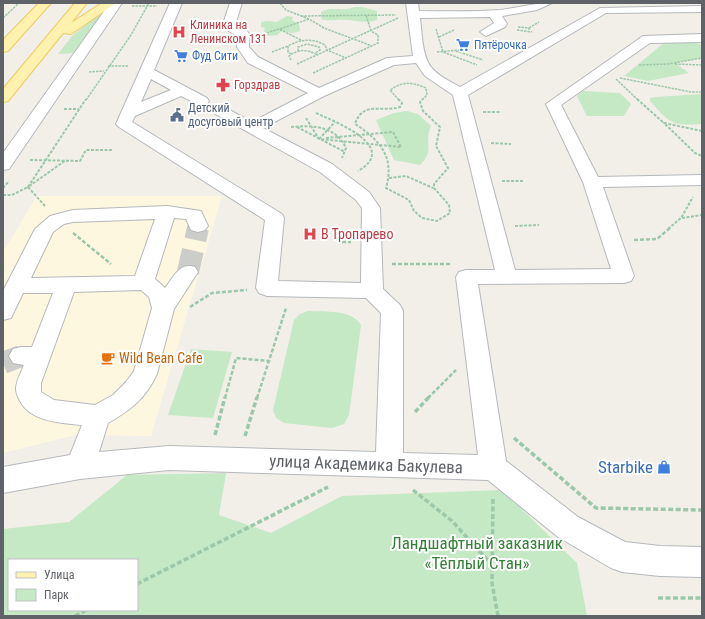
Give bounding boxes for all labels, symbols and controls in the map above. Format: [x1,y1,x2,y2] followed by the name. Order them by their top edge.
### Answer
[190,18,267,46] place label: Клиника на Ленинском 131
[171,24,187,40] hospital icon: Клиника на Ленинском 131
[455,37,471,53] supermarket icon: Пятёрочка
[474,38,527,52] place label: Пятёрочка
[173,48,189,64] supermarket icon: Фуд Сити
[192,49,238,63] place label: Фуд Сити
[215,77,231,93] pharmacy icon: Горздрав
[234,78,280,92] place label: Горздрав
[188,101,274,129] place label: Детский досуговый центр
[169,107,185,123] public building icon: Детский досуговый центр
[302,226,318,242] hospital icon: В Тропарево
[321,226,393,242] place label: В Тропарево
[100,350,116,366] cafe icon: Wild Bean Cafe
[119,350,203,366] place label: Wild Bean Cafe
[269,451,463,477] street label: улица Академика Бакулева
[598,457,653,477] place label: Starbike
[656,459,672,475] shop icon: Starbike
[391,533,563,573] park label: Ландшафтный заказник «Тёплый Стан»
[8,559,138,611] legend
[44,568,75,582] text: Улица
[44,588,69,602] text: Парк

